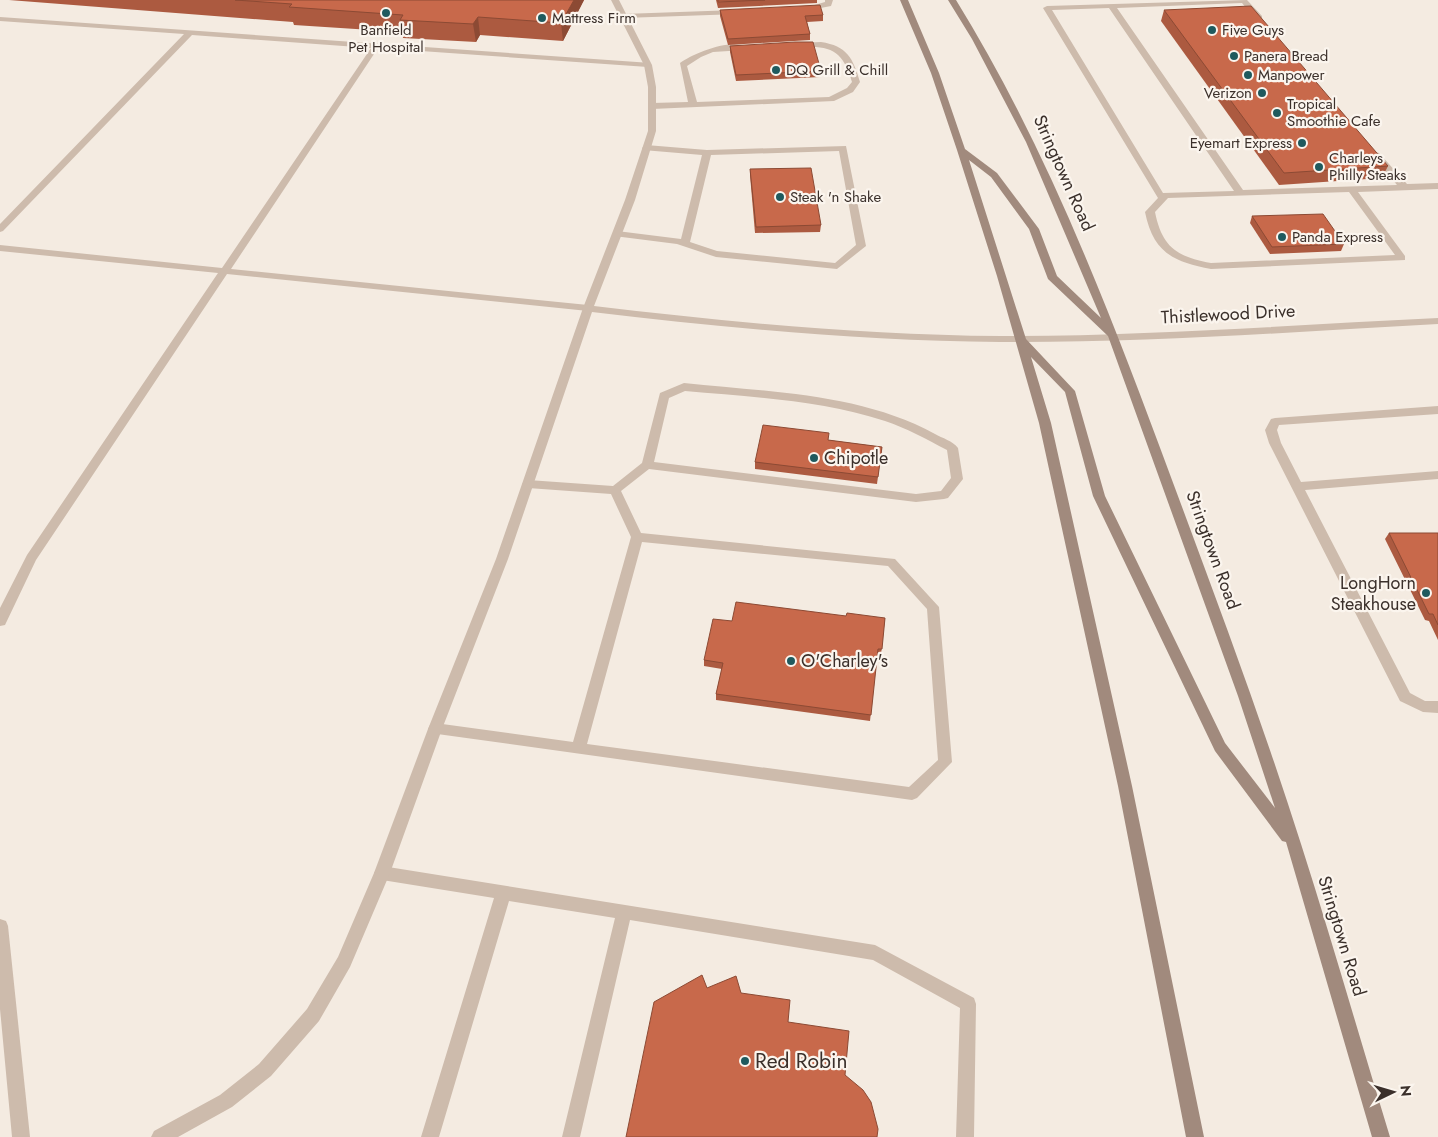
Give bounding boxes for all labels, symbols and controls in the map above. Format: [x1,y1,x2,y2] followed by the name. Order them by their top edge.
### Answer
[380,7,392,19] marker: Banfield Pet Hospital
[552,7,636,29] place label: Mattress Firm
[536,12,548,24] marker: Mattress Firm
[348,19,424,58] place label: Banfield Pet Hospital
[1222,19,1284,41] place label: Five Guys
[1206,24,1218,36] marker: Five Guys
[1244,45,1328,67] place label: Panera Bread
[1228,50,1240,62] marker: Panera Bread
[786,59,888,81] place label: DQ Grill & Chill
[770,64,782,76] marker: DQ Grill & Chill
[1258,64,1325,86] place label: Manpower
[1242,69,1254,81] marker: Manpower
[1204,82,1252,104] place label: Verizon
[1256,87,1268,99] marker: Verizon
[1287,93,1381,132] place label: Tropical Smoothie Cafe
[1271,107,1283,119] marker: Tropical Smoothie Cafe
[1027,111,1101,235] street label: Stringtown Road
[1190,132,1292,154] place label: Eyemart Express
[1296,137,1308,149] marker: Eyemart Express
[1329,147,1406,186] place label: Charleys Philly Steaks
[1313,161,1325,173] marker: Charleys Philly Steaks
[790,186,881,208] place label: Steak 'n Shake
[774,191,786,203] marker: Steak 'n Shake
[1292,226,1383,248] place label: Panda Express
[1276,231,1288,243] marker: Panda Express
[1160,297,1296,331] street label: Thistlewood Drive
[824,445,888,471] place label: Chipotle
[808,452,820,464] marker: Chipotle
[1179,487,1247,613] street label: Stringtown Road
[1331,570,1416,617] place label: LongHorn Steakhouse
[1420,587,1432,599] marker: LongHorn Steakhouse
[801,648,888,674] place label: O'Charley's
[785,655,797,667] marker: O'Charley's
[1311,873,1373,999] street label: Stringtown Road
[755,1046,848,1076] place label: Red Robin
[739,1055,751,1067] marker: Red Robin
[1368,1067,1418,1117] north arrow
[1396,1084,1416,1097] text: N

